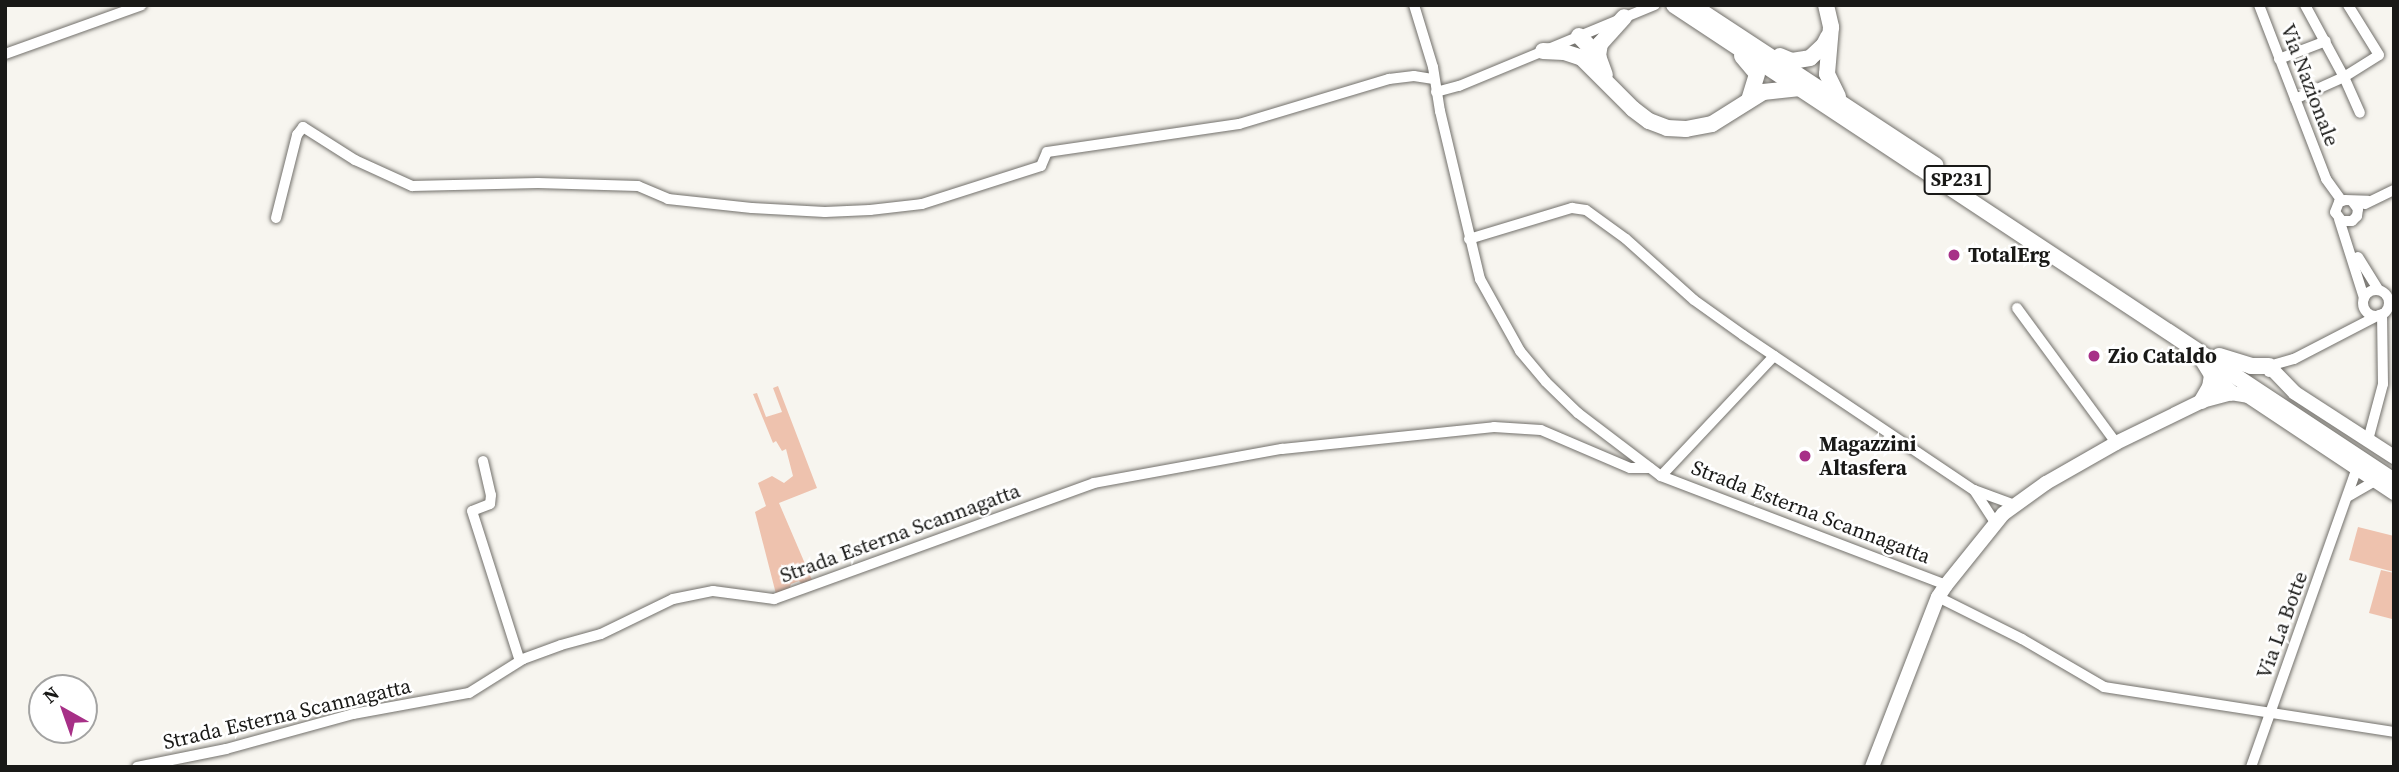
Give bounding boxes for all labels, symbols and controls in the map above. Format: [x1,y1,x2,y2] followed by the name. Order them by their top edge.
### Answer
[2275,20,2345,150] street label: Via Nazionale
[1922,164,1992,196] road number: SP231
[1968,242,2050,268] place label: TotalErg
[1946,247,1962,263] marker: TotalErg
[2108,343,2217,369] place label: Zio Cataldo
[2086,348,2102,364] marker: Zio Cataldo
[1819,431,1916,481] place label: Magazzini Altasfera
[1797,448,1813,464] marker: Magazzini Altasfera
[1688,455,1934,569] street label: Strada Esterna Scannagatta
[777,478,1023,588] street label: Strada Esterna Scannagatta
[2251,568,2313,682] street label: Via La Botte
[161,673,413,755] street label: Strada Esterna Scannagatta
[28,674,98,744] north arrow
[37,680,64,709] text: N

